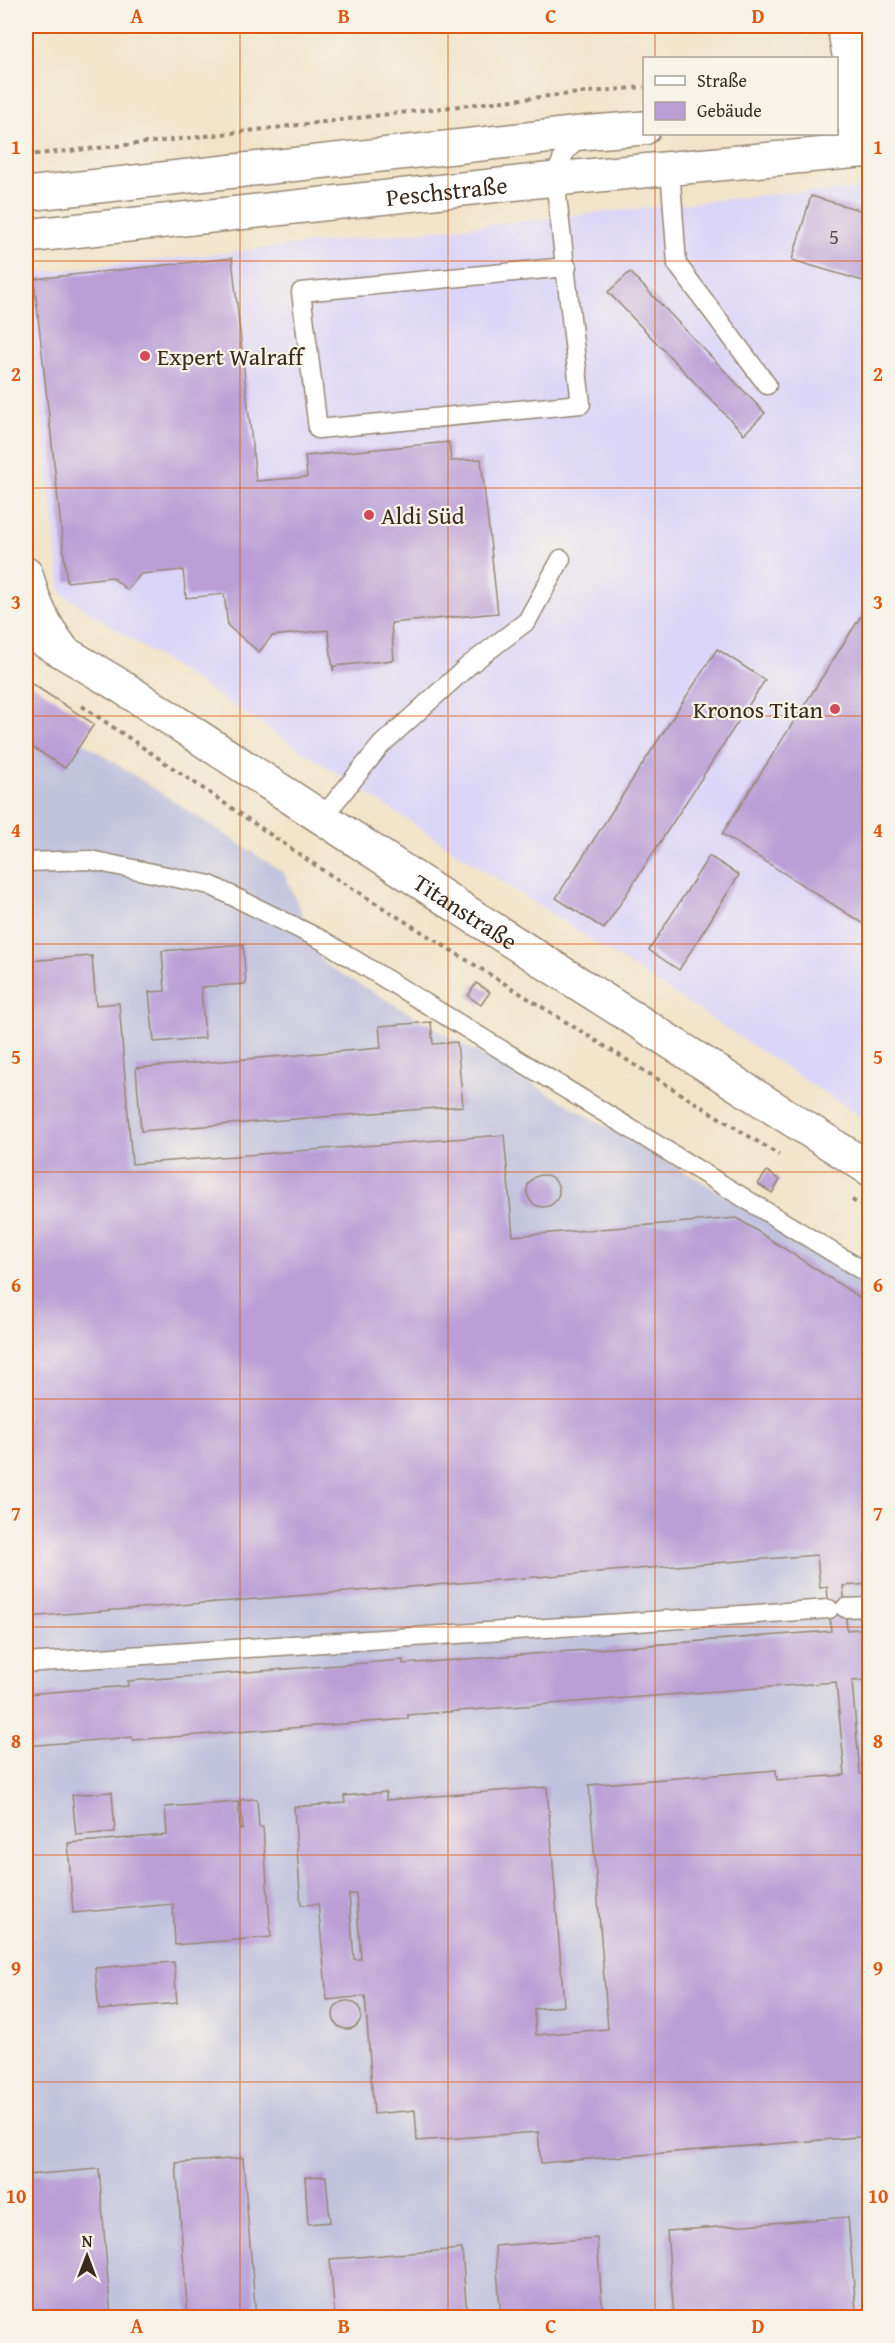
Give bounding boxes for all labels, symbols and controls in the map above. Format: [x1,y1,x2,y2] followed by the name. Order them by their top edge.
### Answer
[131,1,144,30] text: A
[338,1,350,30] text: B
[545,1,557,30] text: C
[751,1,765,30] text: D
[643,57,838,135] legend
[697,67,747,94] text: Straße
[697,97,762,124] text: Gebäude
[11,132,21,161] text: 1
[873,132,883,161] text: 1
[384,167,509,215] street label: Peschstraße
[829,221,839,252] house number: 5
[157,339,306,374] place label: Expert Walraff
[138,349,152,363] marker: Expert Walraff
[11,359,21,388] text: 2
[873,359,883,388] text: 2
[381,498,465,533] place label: Aldi Süd
[362,508,376,522] marker: Aldi Süd
[11,587,21,616] text: 3
[873,587,883,616] text: 3
[693,692,824,727] place label: Kronos Titan
[828,702,842,716] marker: Kronos Titan
[11,815,21,844] text: 4
[873,815,883,844] text: 4
[407,865,525,958] street label: Titanstraße
[11,1042,21,1071] text: 5
[873,1042,883,1071] text: 5
[11,1270,21,1299] text: 6
[873,1270,883,1299] text: 6
[11,1498,21,1527] text: 7
[873,1498,883,1527] text: 7
[11,1726,21,1755] text: 8
[873,1726,883,1755] text: 8
[11,1953,21,1982] text: 9
[873,1953,883,1982] text: 9
[6,2181,26,2210] text: 10
[868,2181,888,2210] text: 10
[57,2226,117,2286] north arrow
[82,2229,93,2253] text: N
[131,2311,144,2340] text: A
[338,2311,350,2340] text: B
[545,2311,557,2340] text: C
[751,2311,765,2340] text: D

